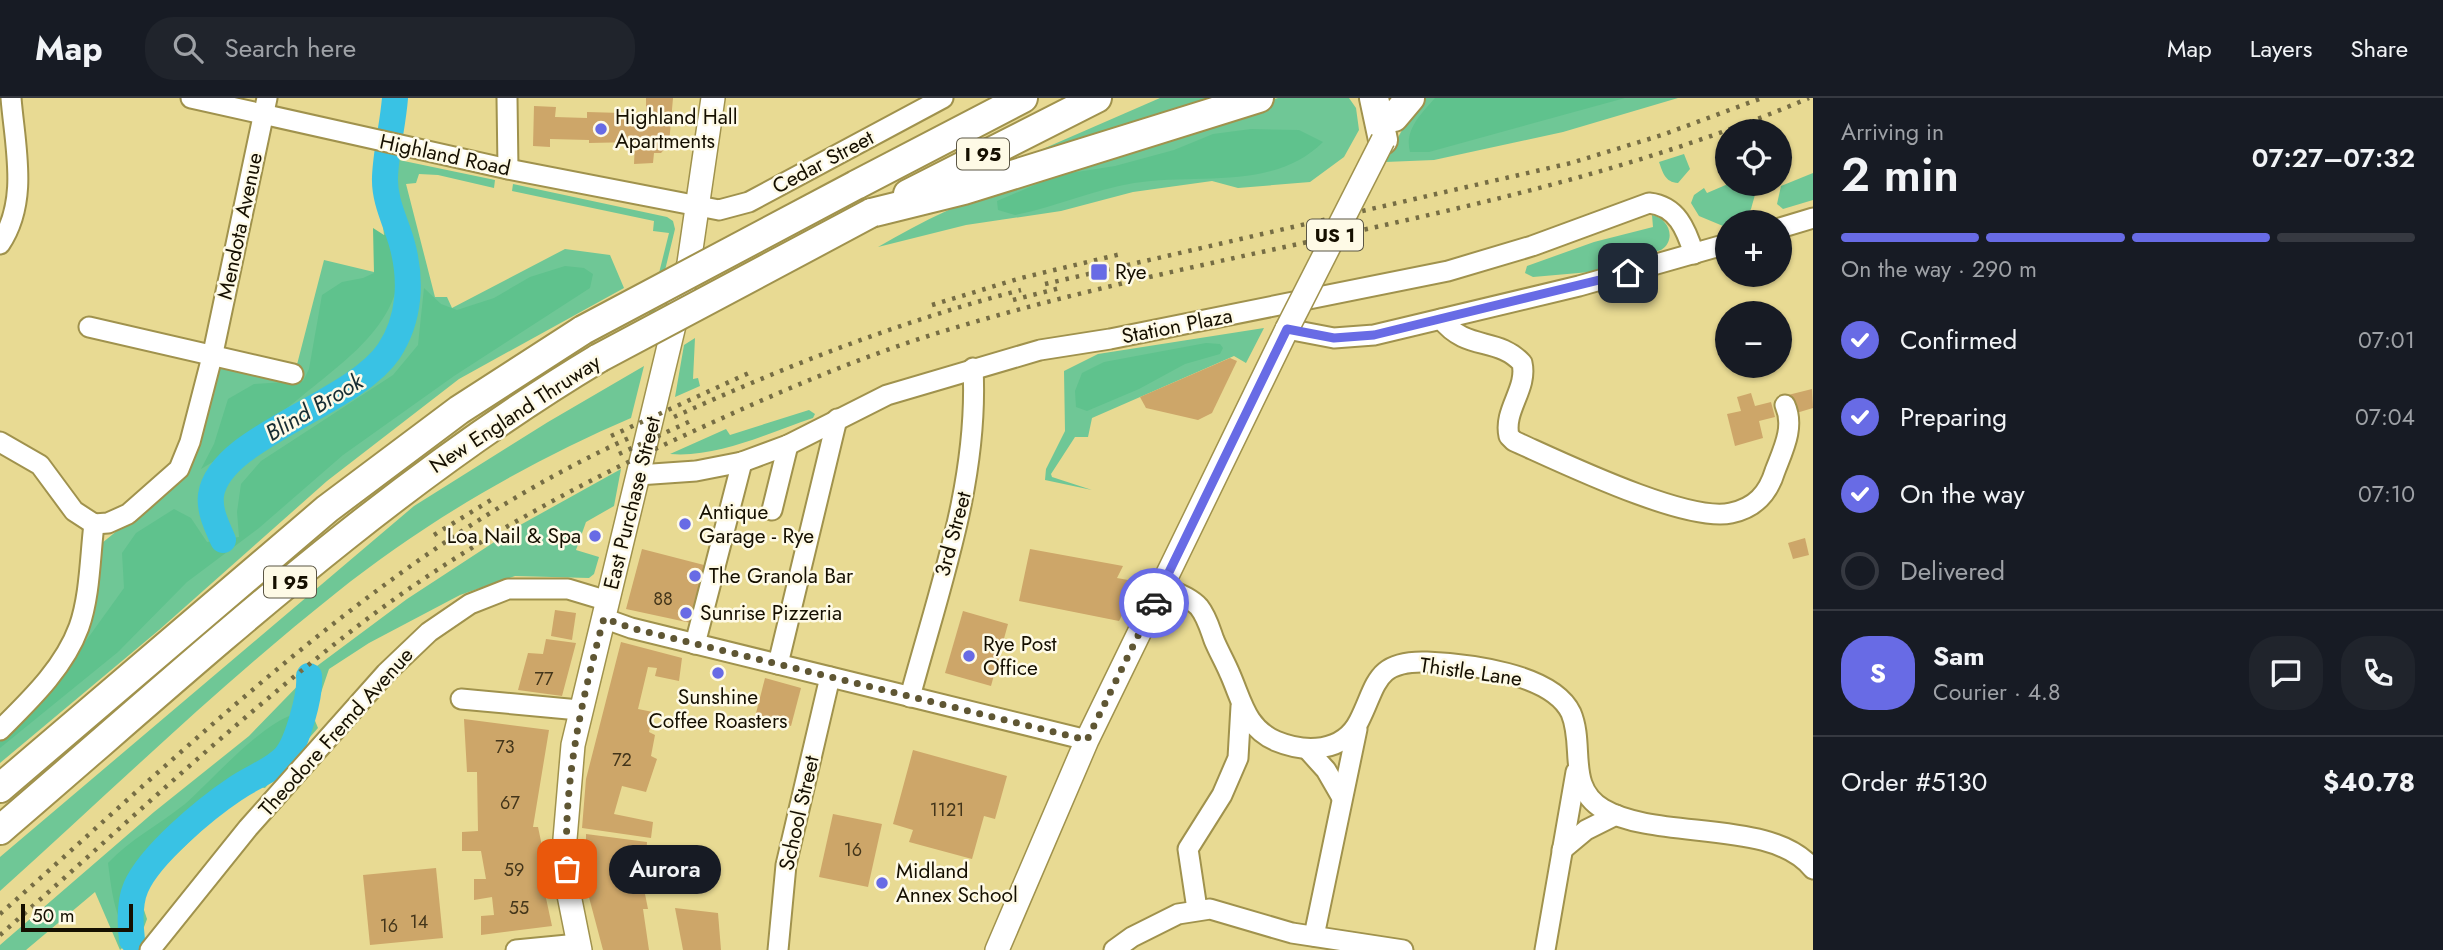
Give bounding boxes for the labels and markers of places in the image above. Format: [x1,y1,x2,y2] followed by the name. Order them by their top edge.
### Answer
[615,102,737,156] place label: Highland Hall Apartments
[593,121,609,137] marker: Highland Hall Apartments
[1598,243,1658,303] pin
[1115,257,1147,287] place label: Rye
[1089,262,1109,282] marker: Rye
[699,497,814,551] place label: Antique Garage - Rye
[677,516,693,532] marker: Antique Garage - Rye
[447,521,581,551] place label: Loa Nail & Spa
[587,528,603,544] marker: Loa Nail & Spa
[709,561,854,591] place label: The Granola Bar
[687,568,703,584] marker: The Granola Bar
[700,598,842,628] place label: Sunrise Pizzeria
[678,605,694,621] marker: Sunrise Pizzeria
[983,629,1057,683] place label: Rye Post Office
[961,648,977,664] marker: Rye Post Office
[710,665,726,681] marker: Sunshine Coffee Roasters
[648,682,788,736] place label: Sunshine Coffee Roasters
[537,839,597,899] pin
[609,844,721,894] callout: Aurora
[896,856,1018,910] place label: Midland Annex School
[874,875,890,891] marker: Midland Annex School

